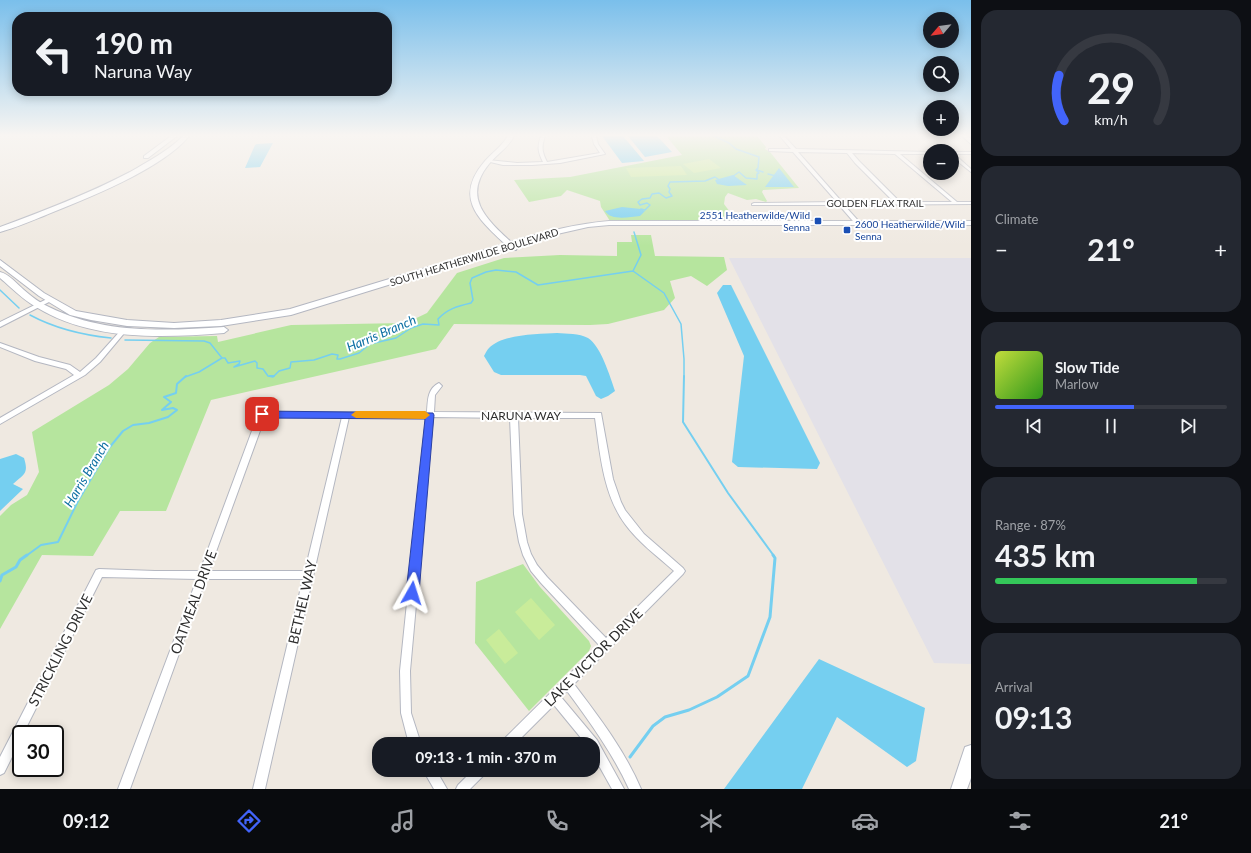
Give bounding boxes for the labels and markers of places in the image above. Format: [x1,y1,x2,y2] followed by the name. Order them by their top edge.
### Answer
[700,209,810,233] place label: 2551 Heatherwilde/Wild Senna
[813,216,823,226] marker: 2551 Heatherwilde/Wild Senna
[855,218,965,242] place label: 2600 Heatherwilde/Wild Senna
[842,225,852,235] marker: 2600 Heatherwilde/Wild Senna
[245,397,279,431] pin

